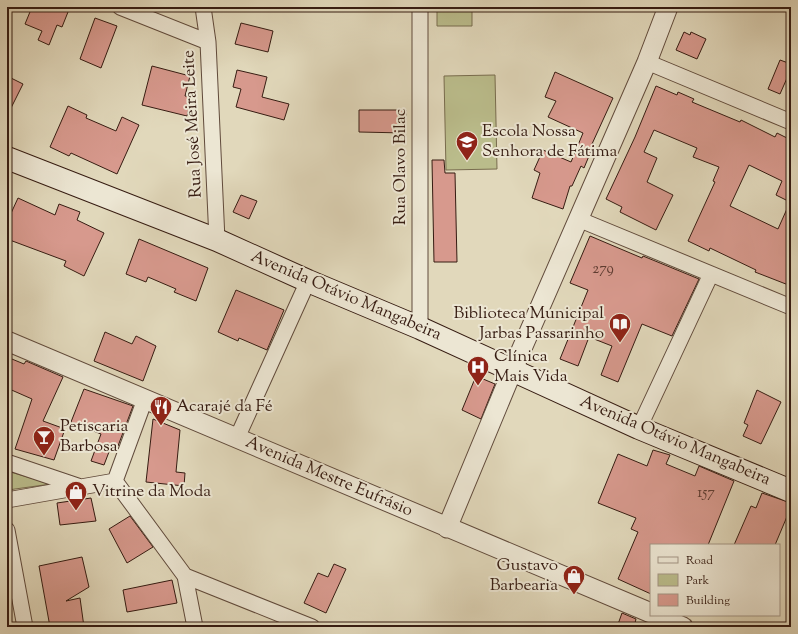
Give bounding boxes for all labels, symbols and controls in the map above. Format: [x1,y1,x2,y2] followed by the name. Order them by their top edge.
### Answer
[177,49,209,198] street label: Rua José Meira Leite
[389,108,413,225] street label: Rua Olavo Bilac
[482,120,618,164] place label: Escola Nossa Senhora de Fátima
[454,129,480,162] school or university icon: Escola Nossa Senhora de Fátima
[247,245,445,347] street label: Avenida Otávio Mangabeira
[592,259,614,280] house number: 279
[453,302,604,346] place label: Biblioteca Municipal Jarbas Passarinho
[607,311,633,344] library icon: Biblioteca Municipal Jarbas Passarinho
[494,345,568,389] place label: Clínica Mais Vida
[465,354,491,387] hospital icon: Clínica Mais Vida
[576,390,774,492] street label: Avenida Otávio Mangabeira
[148,394,174,427] restaurant icon: Acarajé da Fé
[176,395,273,419] place label: Acarajé da Fé
[60,415,129,459] place label: Petiscaria Barbosa
[31,424,57,457] bar icon: Petiscaria Barbosa
[242,431,416,523] street label: Avenida Mestre Eufrásio
[63,479,89,512] shop icon: Vitrine da Moda
[92,480,211,504] place label: Vitrine da Moda
[697,483,715,504] house number: 157
[650,544,780,616] legend
[686,552,713,570] text: Road
[490,554,558,598] place label: Gustavo Barbearia
[561,563,587,596] shop icon: Gustavo Barbearia
[686,572,709,590] text: Park
[686,592,730,610] text: Building

